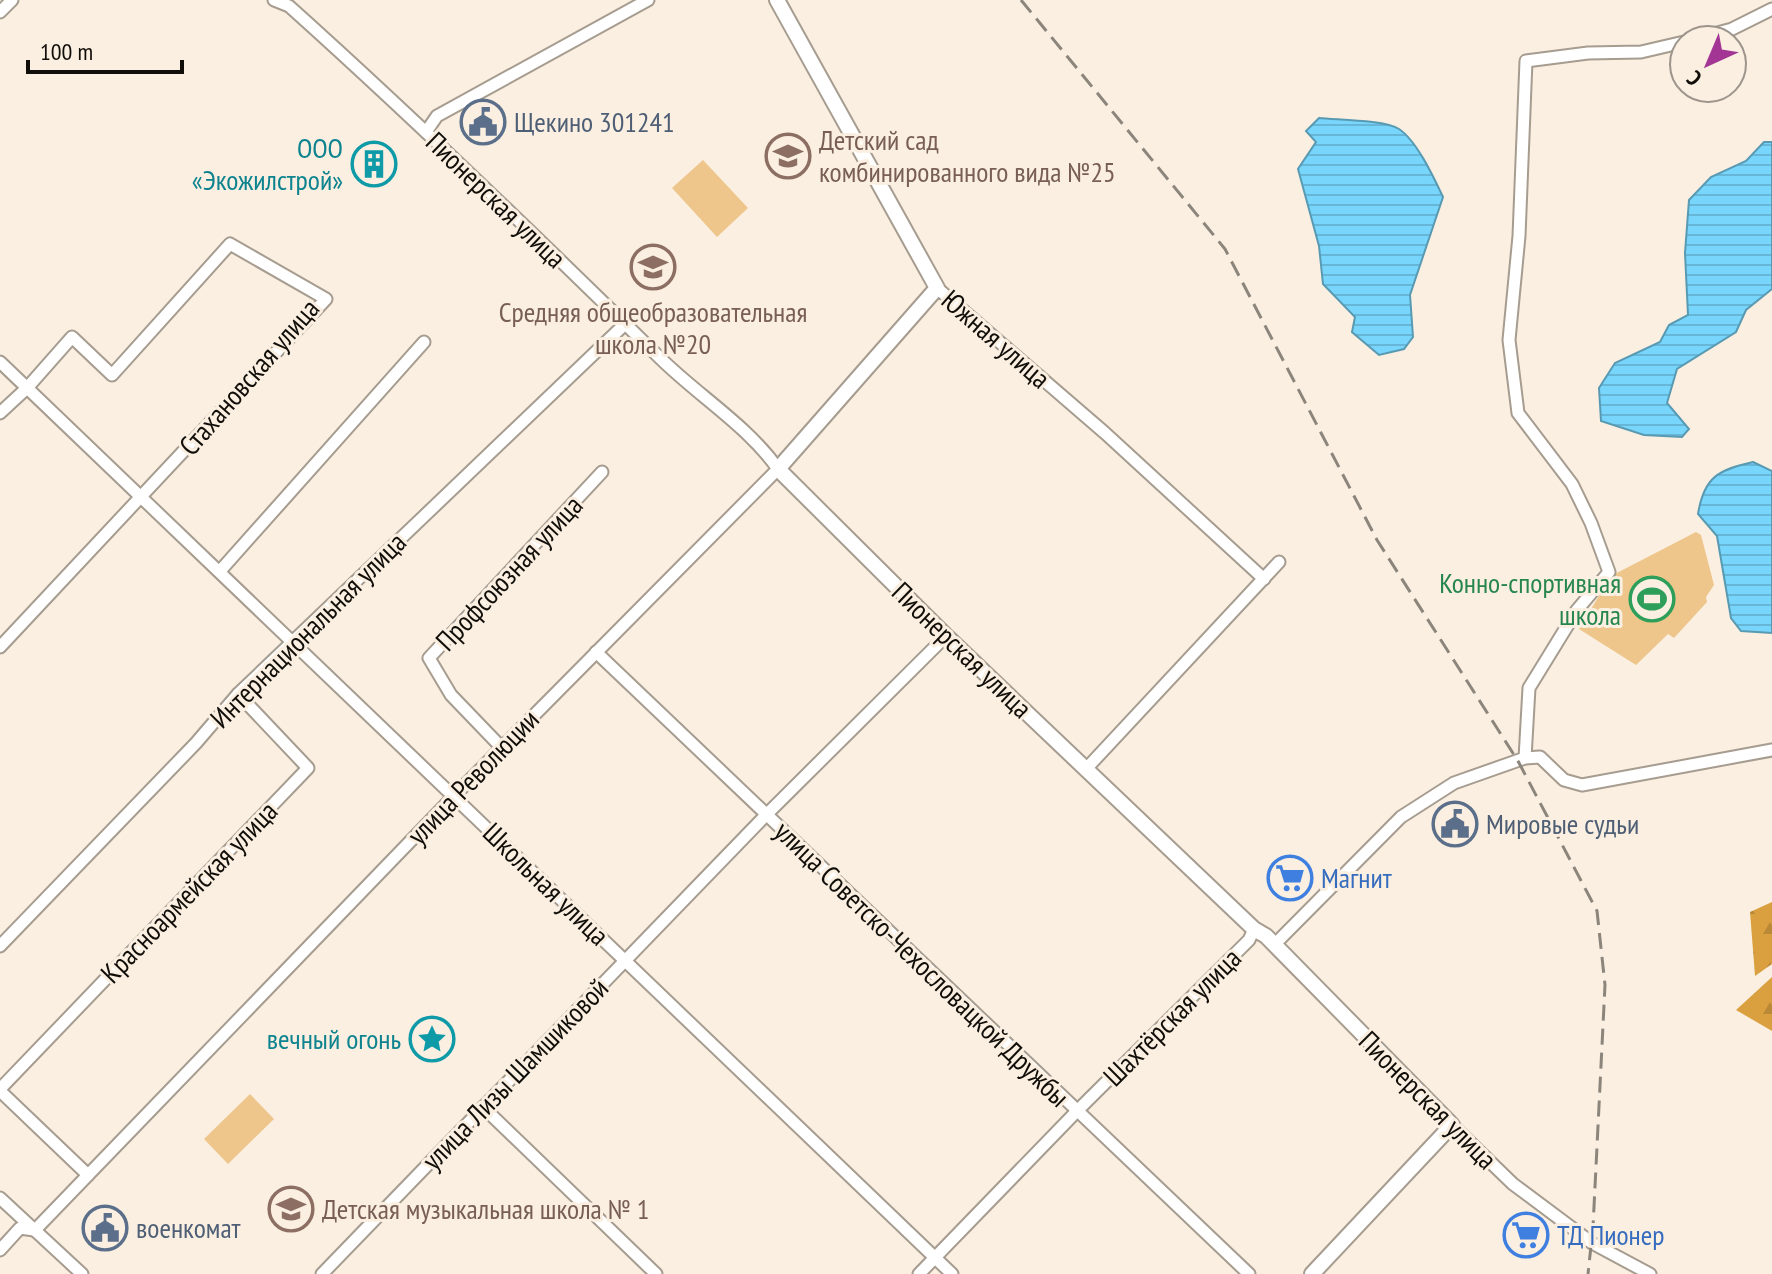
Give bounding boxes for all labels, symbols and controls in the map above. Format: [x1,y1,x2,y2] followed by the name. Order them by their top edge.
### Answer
[28,24,182,74] scale bar
[1668,24,1748,104] north arrow
[40,36,93,67] text: 100 m
[1681,65,1707,92] text: С
[459,98,507,146] public building icon: Щекино 301241
[514,103,675,140] place label: Щекино 301241
[819,121,1116,190] place label: Детский сад комбинированного вида №25
[418,123,574,276] street label: Пионерская улица
[192,129,343,198] place label: ООО «Экожилстрой»
[764,132,812,180] school or university icon: Детский сад комбинированного вида №25
[350,140,398,188] building icon: ООО «Экожилстрой»
[629,243,677,291] school or university icon: Средняя общеобразовательная школа №20
[934,281,1059,396] street label: Южная улица
[170,291,327,463] street label: Стахановская улица
[499,293,807,362] place label: Средняя общеобразовательная школа №20
[427,487,590,658] street label: Профсоюзная улица
[202,524,414,736] street label: Интернациональная улица
[1439,564,1621,633] place label: Конно-спортивная школа
[884,573,1040,726] street label: Пионерская улица
[1628,575,1676,623] sports icon: Конно-спортивная школа
[399,701,547,852] street label: улица Революции
[92,793,285,991] street label: Красноармейская улица
[1431,800,1479,848] public building icon: Мировые судьи
[1486,805,1639,842] place label: Мировые судьи
[767,813,1078,1115] street label: улица Советско-Чехословацкой Дружбы
[475,814,617,953] street label: Школьная улица
[1266,854,1314,902] supermarket icon: Магнит
[1321,859,1392,896] place label: Магнит
[1095,940,1249,1094] street label: Шахтёрская улица
[413,970,616,1178] street label: улица Лизы Шамшиковой
[408,1015,456,1063] place icon: вечный огонь
[267,1020,401,1057] place label: вечный огонь
[1351,1023,1505,1177] street label: Пионерская улица
[267,1185,315,1233] school or university icon: Детская музыкальная школа № 1
[322,1190,649,1227] place label: Детская музыкальная школа № 1
[81,1204,129,1252] public building icon: военкомат
[136,1209,241,1246] place label: военкомат
[1502,1211,1550,1259] supermarket icon: ТД Пионер
[1557,1216,1664,1253] place label: ТД Пионер

